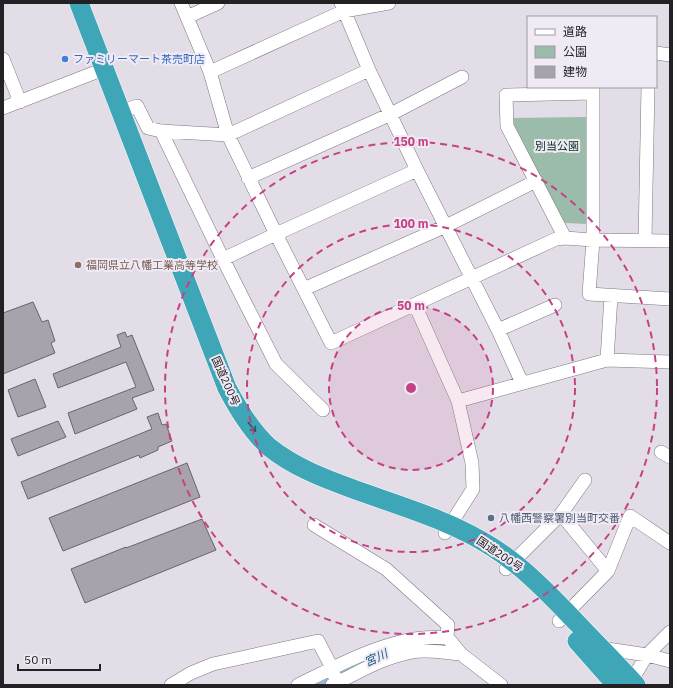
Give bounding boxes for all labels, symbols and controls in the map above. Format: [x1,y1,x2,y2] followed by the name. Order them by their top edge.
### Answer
[527,16,657,88] legend
[563,24,587,39] text: 道路
[563,44,587,59] text: 公園
[73,52,205,66] place label: ファミリーマート茶売町店
[60,54,70,64] marker: ファミリーマート茶売町店
[563,64,587,79] text: 建物
[393,134,429,149] text: 150 m
[535,139,579,153] park label: 別当公園
[393,216,429,231] text: 100 m
[86,258,218,272] place label: 福岡県立八幡工業高等学校
[73,260,83,270] marker: 福岡県立八幡工業高等学校
[397,298,425,313] text: 50 m
[209,354,243,408] street label: 国道200号
[404,381,418,395] centre of rings
[247,422,256,433] one-way arrow
[499,511,620,525] place label: 八幡西警察署別当町交番
[486,513,496,523] marker: 八幡西警察署別当町交番
[474,533,526,575] street label: 国道200号
[362,645,392,669] water label: 宮川
[18,646,100,672] scale bar
[24,652,52,667] text: 50 m

